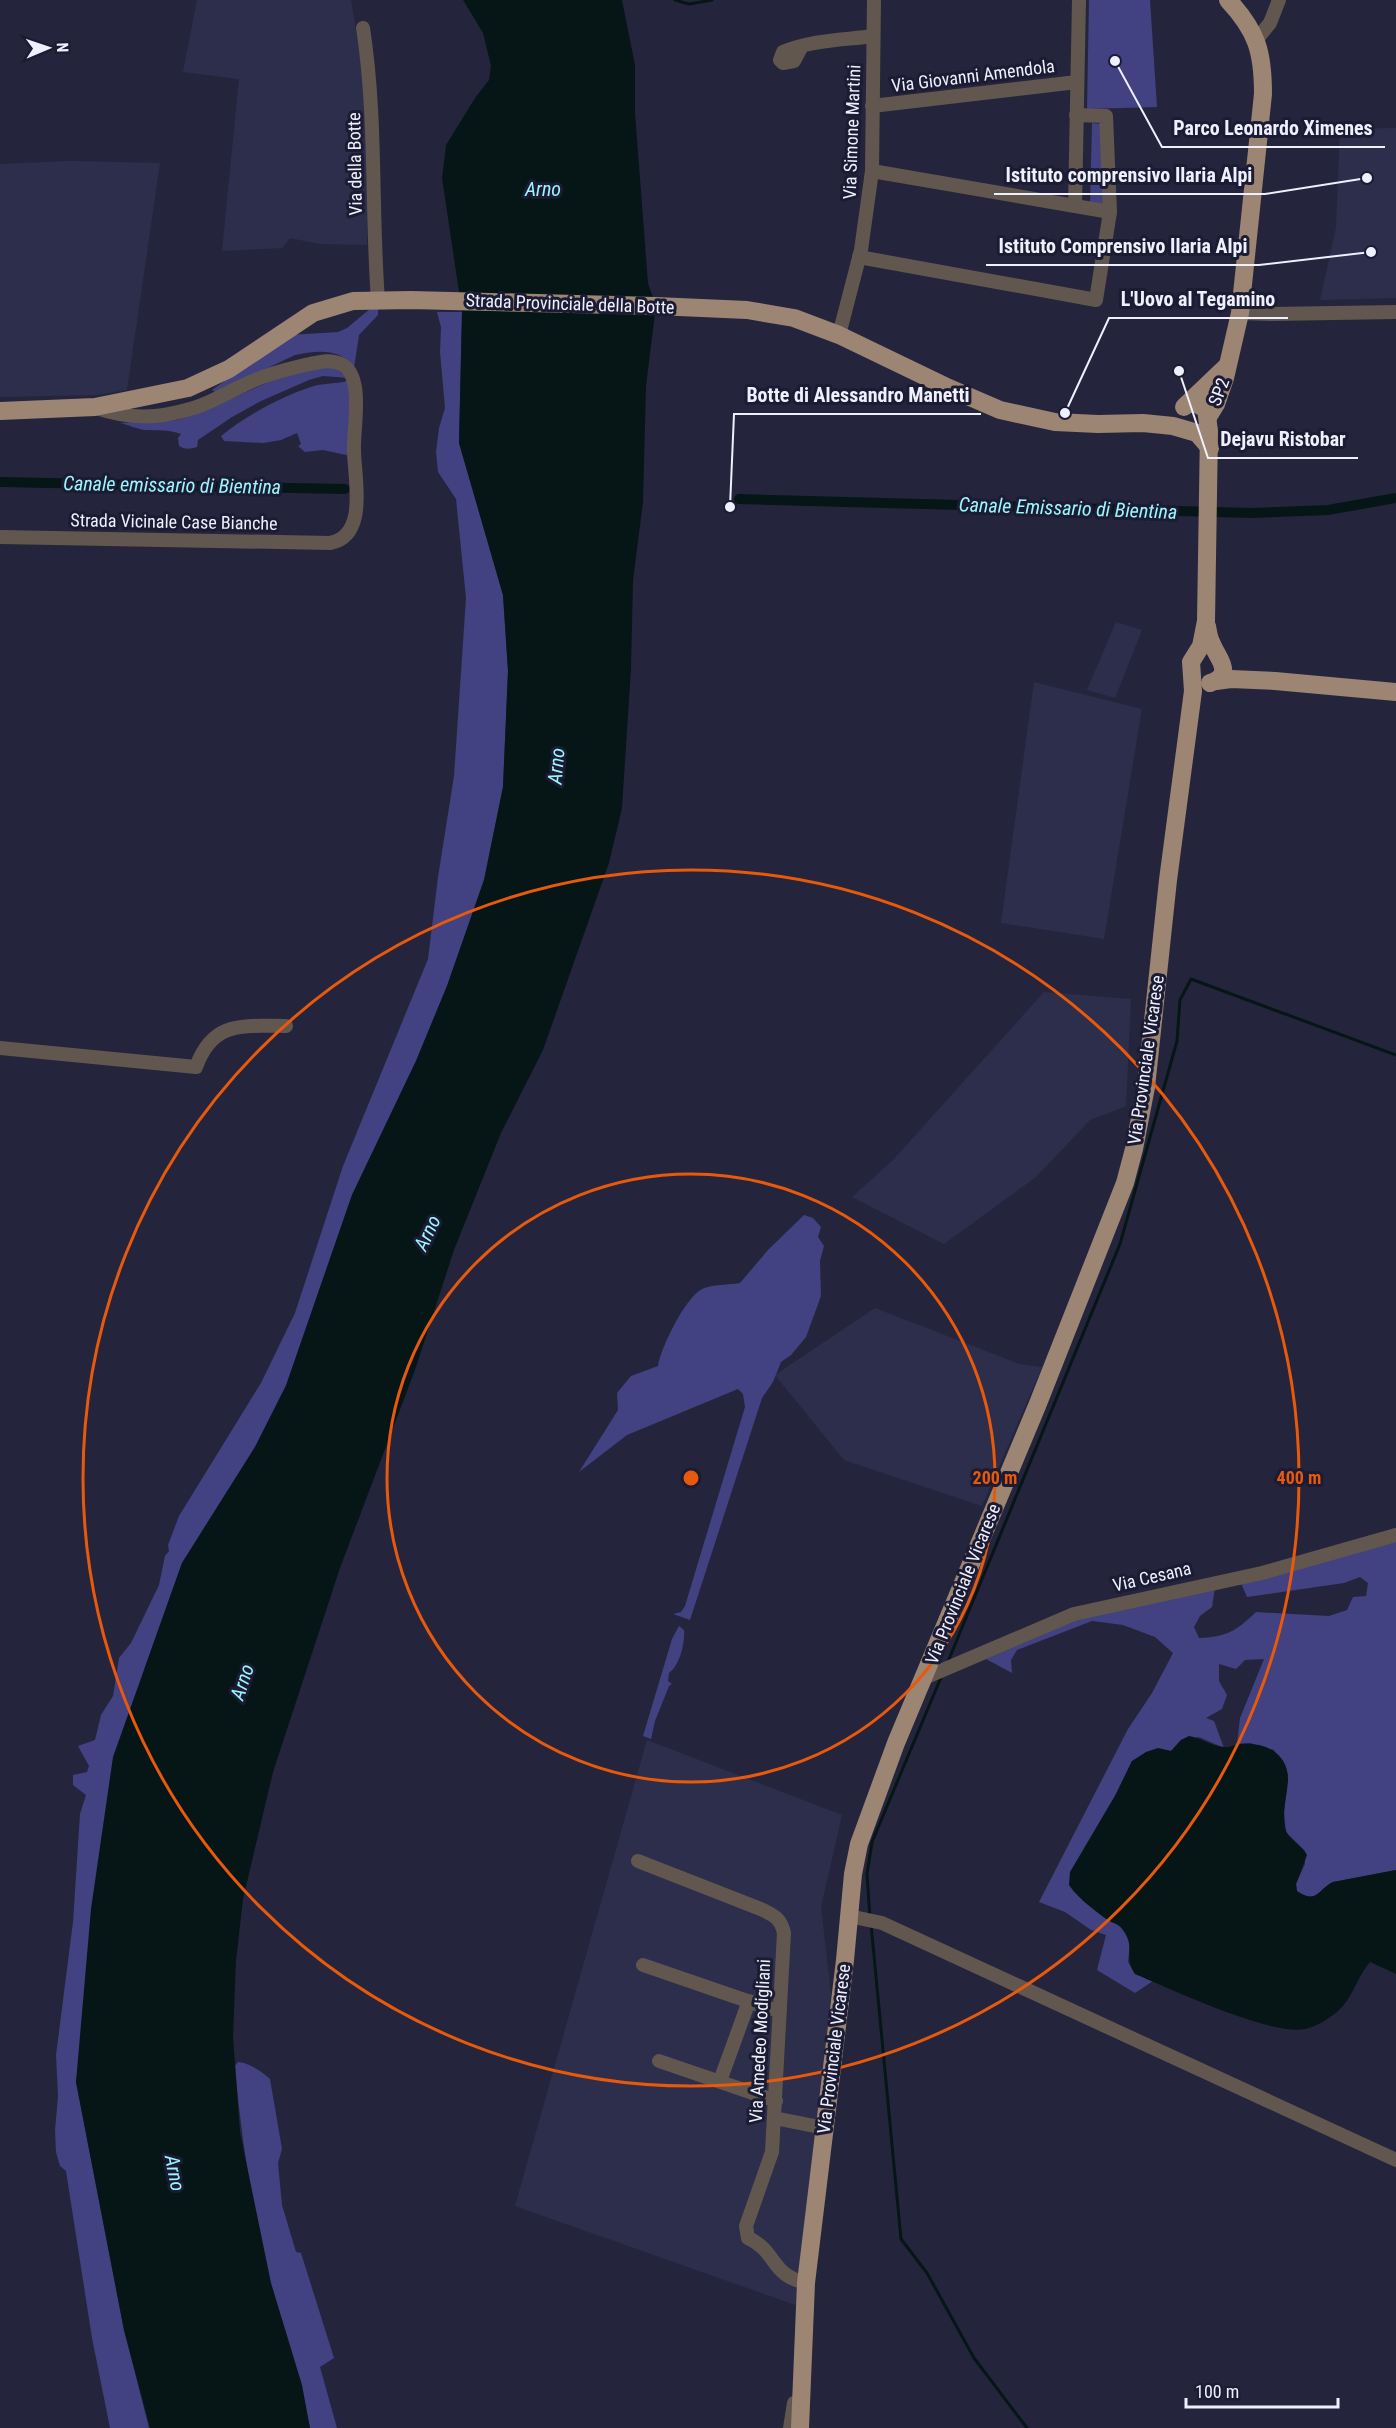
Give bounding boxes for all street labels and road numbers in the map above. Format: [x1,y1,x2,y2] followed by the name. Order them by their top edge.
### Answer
[890,55,1056,96] street label: Via Giovanni Amendola
[839,64,864,200] street label: Via Simone Martini
[343,112,366,216] street label: Via della Botte
[465,289,675,318] street label: Strada Provinciale della Botte
[1204,375,1233,409] street label: SP2
[70,509,278,534] street label: Strada Vicinale Case Bianche
[1123,974,1168,1146] street label: Via Provinciale Vicarese
[921,1501,1004,1667] street label: Via Provinciale Vicarese
[1111,1557,1193,1596] street label: Via Cesana
[745,1958,774,2124] street label: Via Amedeo Modigliani
[813,1963,854,2135] street label: Via Provinciale Vicarese

